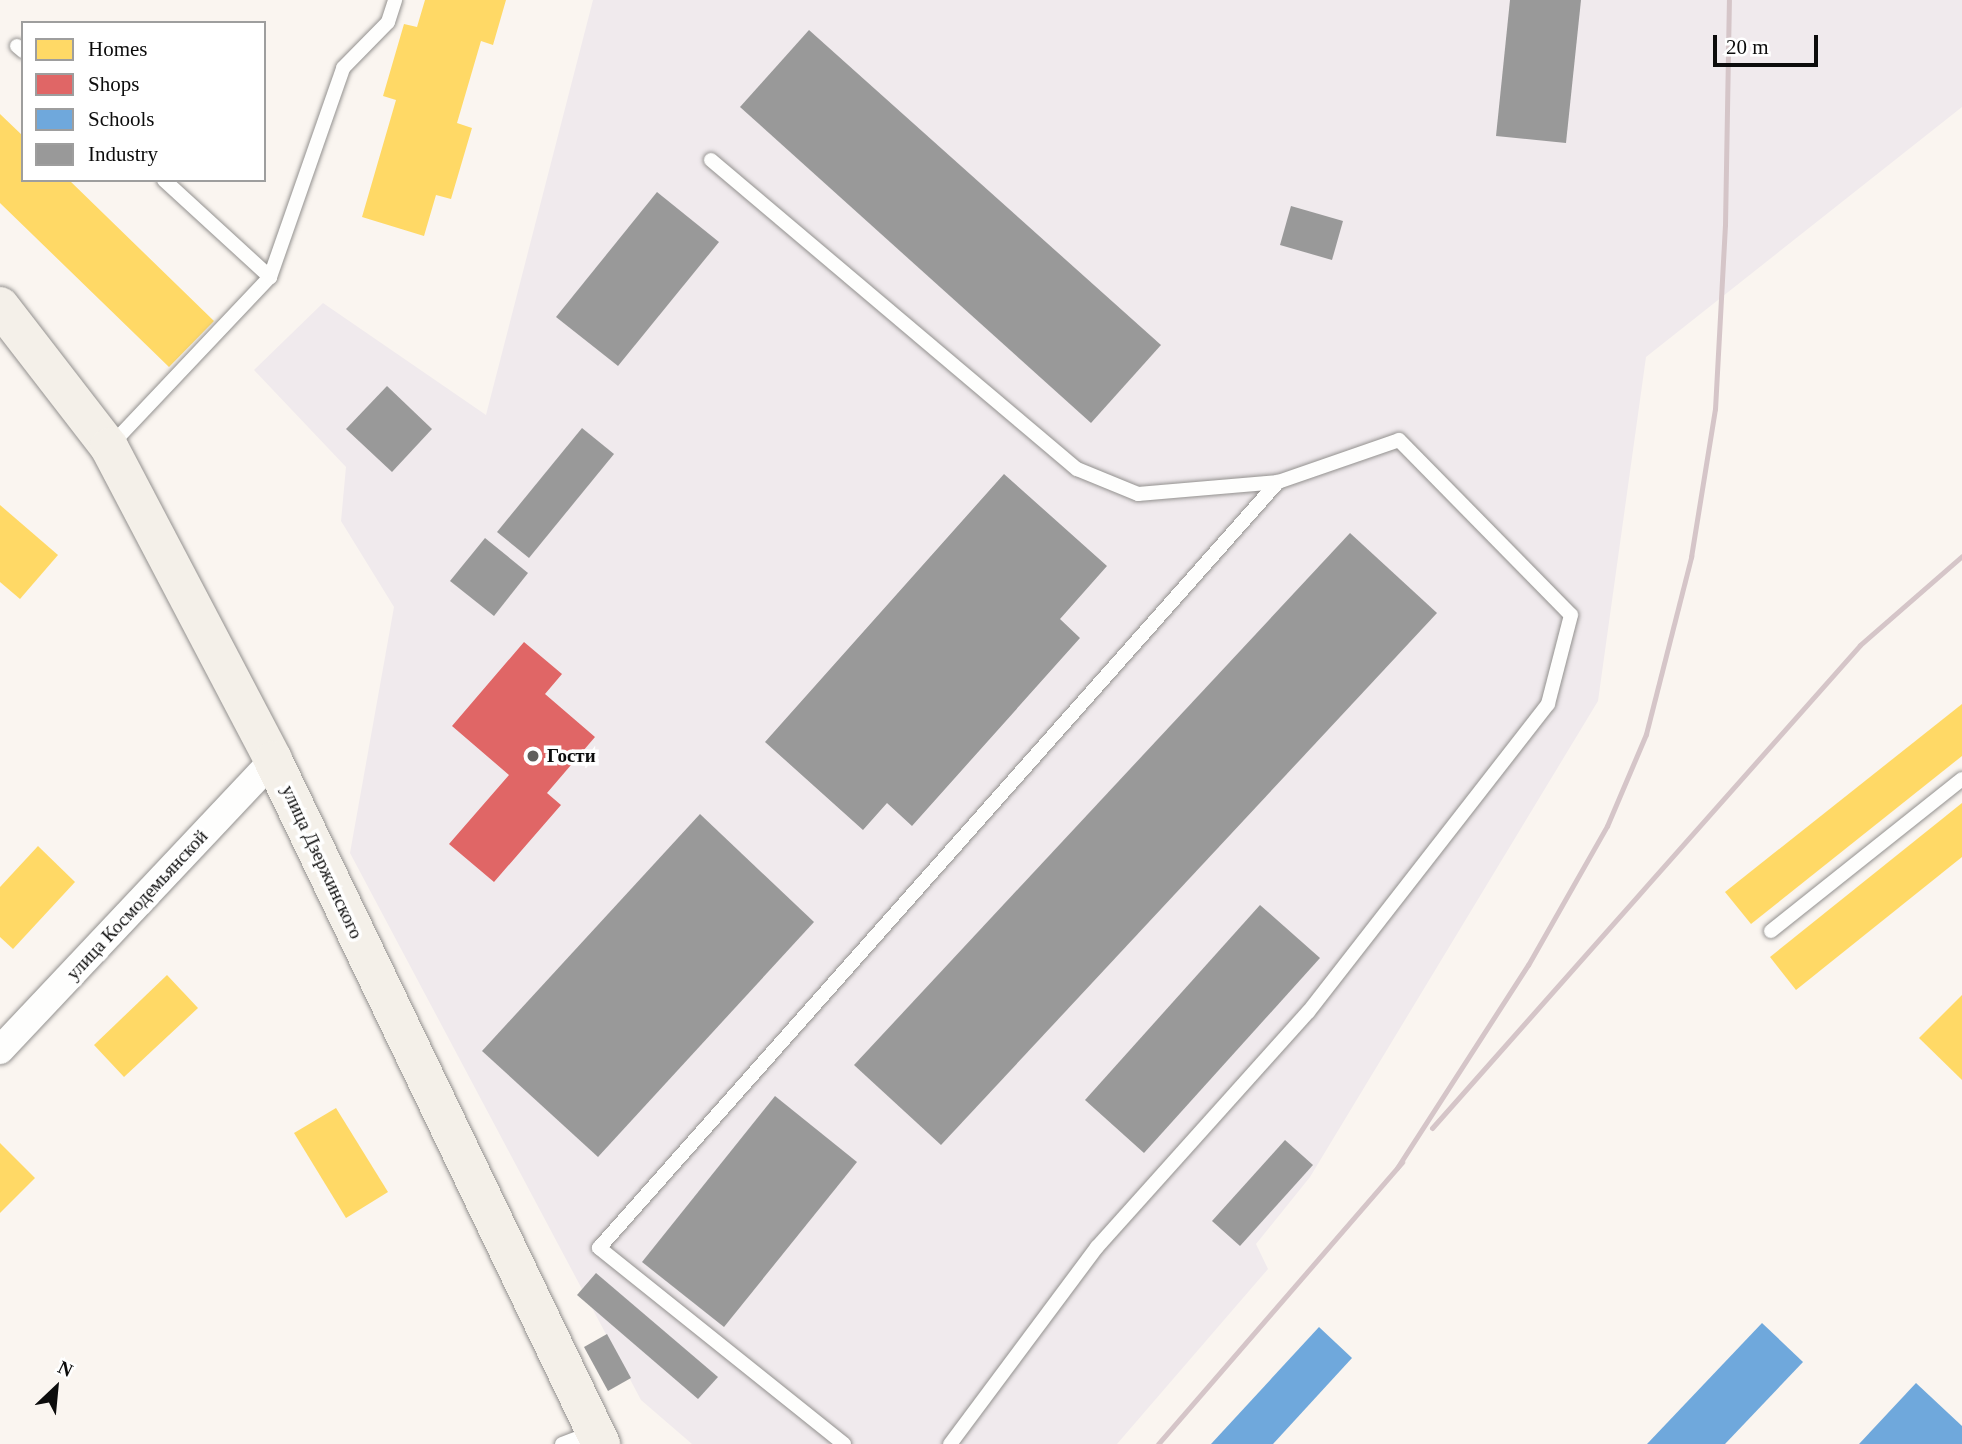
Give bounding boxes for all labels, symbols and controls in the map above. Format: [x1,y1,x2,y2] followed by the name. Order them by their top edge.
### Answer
[21,21,266,182] legend
[1717,21,1822,65] scale bar
[1726,35,1769,59] text: 20 m
[88,37,148,61] text: Homes
[88,72,139,96] text: Shops
[88,107,155,131] text: Schools
[88,142,158,166] text: Industry
[547,745,596,767] place label: Гости
[525,748,541,764] marker: Гости
[276,781,368,943] street label: улица Дзержинского
[62,825,212,985] street label: улица Космодемьянской
[21,1353,91,1423] north arrow
[55,1356,76,1381] text: N

